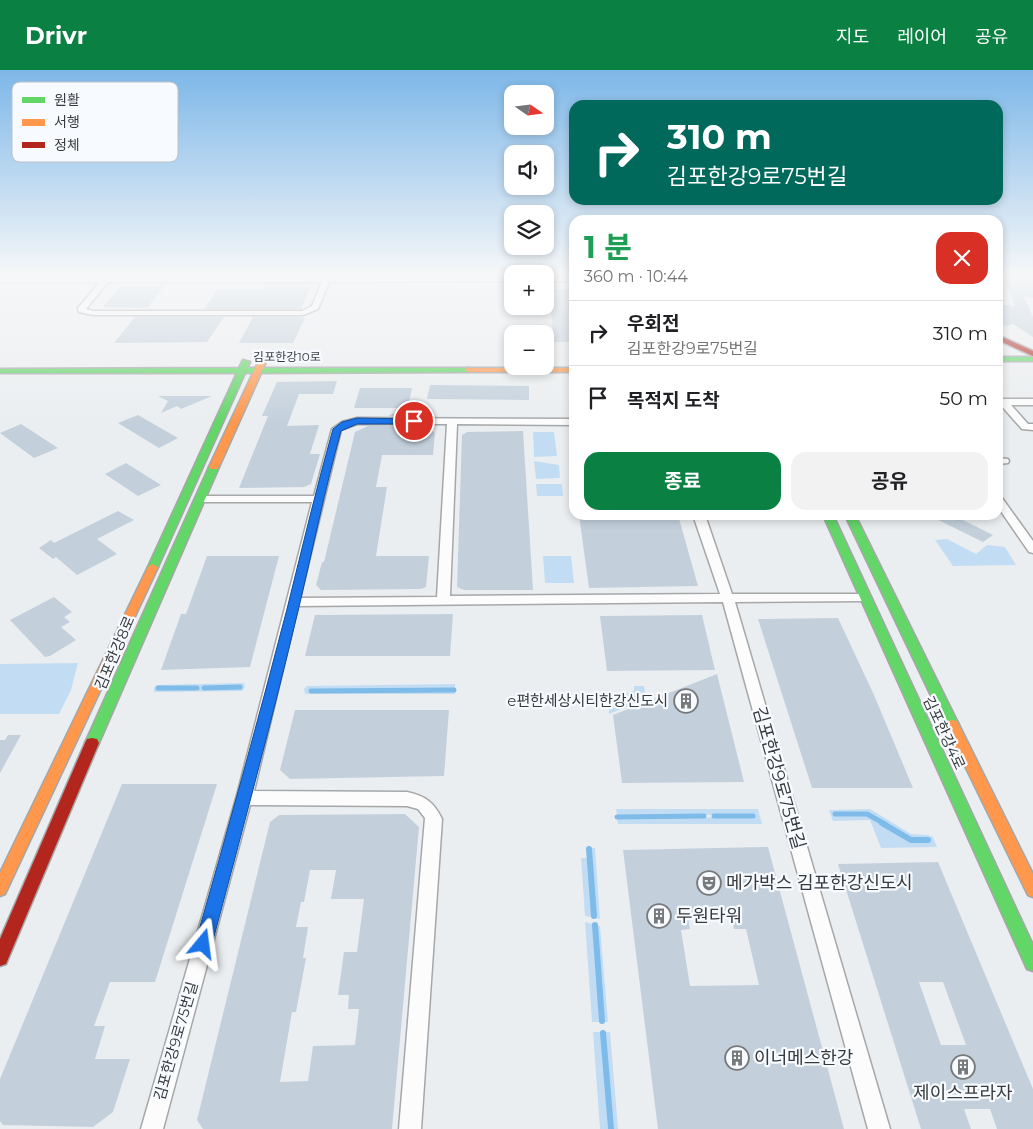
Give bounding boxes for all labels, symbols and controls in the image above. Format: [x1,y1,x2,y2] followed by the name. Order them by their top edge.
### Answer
[25,21,87,50] text: Drivr
[836,26,869,48] text: 지도
[897,26,947,48] text: 레이어
[975,26,1008,48] text: 공유
[12,82,178,162] legend
[504,85,554,135] north arrow
[504,85,554,375] map controls
[54,91,80,109] text: 원활
[54,113,80,131] text: 서행
[667,115,772,158] text: 310 m
[584,120,649,185] icon: right
[54,136,80,154] text: 정체
[504,145,554,195] button: sound
[667,163,847,190] text: 김포한강9로75번길
[504,205,554,255] button: layers
[584,229,632,266] text: 1 분
[936,232,988,284] button: close
[504,265,554,315] button: +
[584,267,688,286] text: 360 m · 10:44
[627,312,679,335] text: 우회전
[584,319,612,347] icon: right
[933,322,988,345] text: 310 m
[504,325,554,375] button: −
[627,339,758,358] text: 김포한강9로75번길
[253,349,321,364] street label: 김포한강10로
[584,384,612,412] icon: arrive
[940,387,988,410] text: 50 m
[627,389,720,412] text: 목적지 도착
[393,400,435,442] pin
[400,407,428,435] icon: arrive
[584,452,781,510] button: 종료
[791,452,988,510] button: 공유
[90,613,139,693] street label: 김포한강8로
[673,688,699,714] building icon: e편한세상시티한강신도시
[507,691,668,710] place label: e편한세상시티한강신도시
[919,693,970,773] street label: 김포한강4로
[748,704,810,852] street label: 김포한강9로75번길
[696,870,722,896] theatre icon: 메가박스 김포한강신도시
[726,872,913,894] place label: 메가박스 김포한강신도시
[646,903,672,929] building icon: 두원타워
[676,905,742,927] place label: 두원타워
[176,917,228,969] position arrow
[149,979,202,1102] street label: 김포한강9로75번길
[724,1045,750,1071] building icon: 이너메스한강
[754,1047,853,1069] place label: 이너메스한강
[950,1054,976,1080] building icon: 제이스프라자
[913,1082,1013,1104] place label: 제이스프라자

